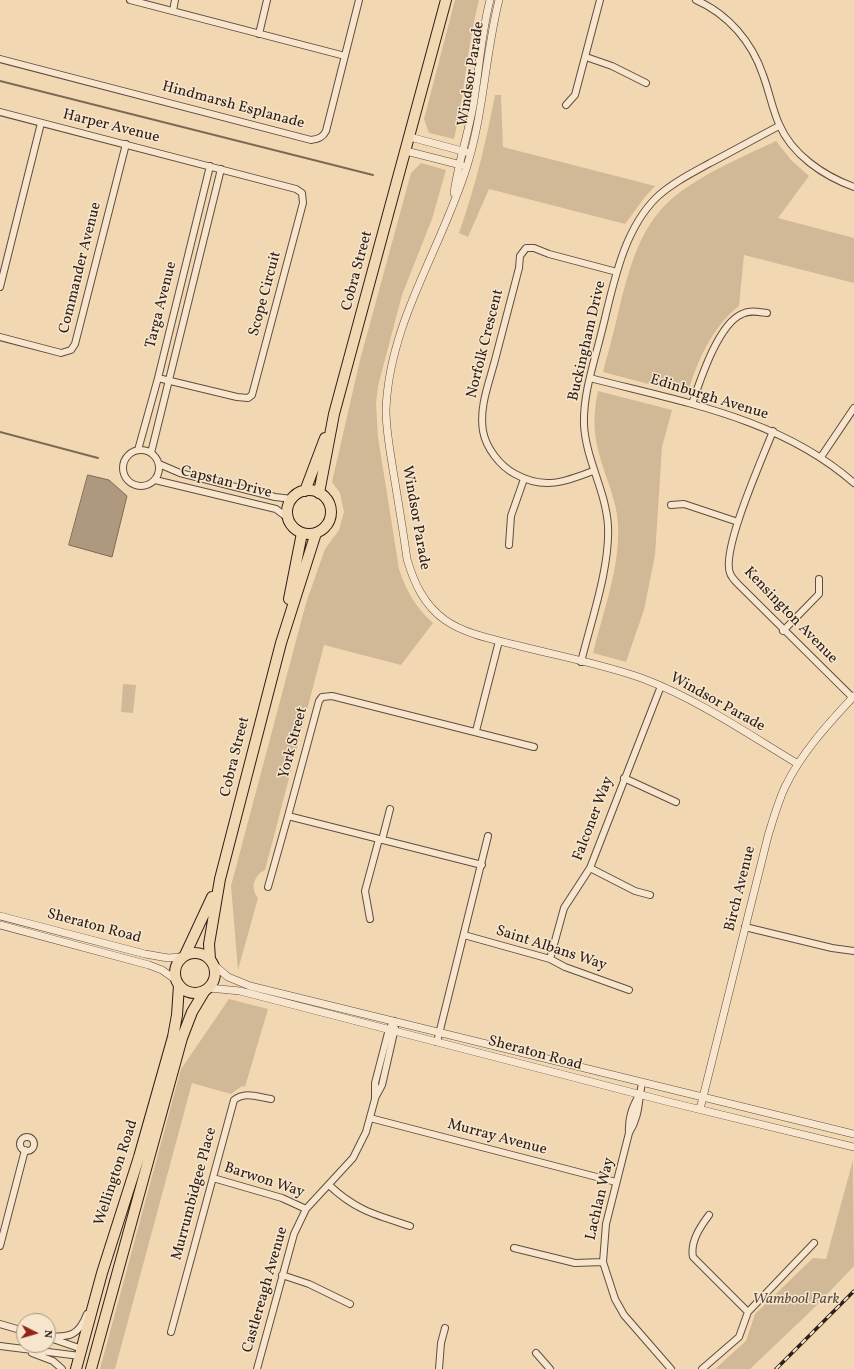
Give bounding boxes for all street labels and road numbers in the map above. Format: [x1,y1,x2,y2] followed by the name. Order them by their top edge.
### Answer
[455,20,489,128] street label: Windsor Parade
[160,78,306,134] street label: Hindmarsh Esplanade
[61,106,161,148] street label: Harper Avenue
[56,200,106,336] street label: Commander Avenue
[339,229,377,313] street label: Cobra Street
[246,250,286,338] street label: Scope Circuit
[143,260,181,350] street label: Targa Avenue
[565,279,611,403] street label: Buckingham Drive
[464,288,508,400] street label: Norfolk Crescent
[648,371,770,425] street label: Edinburgh Avenue
[178,463,274,503] street label: Capstan Drive
[397,464,433,572] street label: Windsor Parade
[739,564,841,668] street label: Kensington Avenue
[666,670,768,736] street label: Windsor Parade
[276,705,312,781] street label: York Street
[217,715,255,799] street label: Cobra Street
[570,774,618,864] street label: Falconer Way
[722,844,760,934] street label: Birch Avenue
[45,906,143,948] street label: Sheraton Road
[493,923,609,975] street label: Saint Albans Way
[486,1033,584,1075] street label: Sheraton Road
[445,1116,549,1160] street label: Murray Avenue
[91,1118,143,1228] street label: Wellington Road
[169,1126,221,1262] street label: Murrumbidgee Place
[583,1156,619,1242] street label: Lachlan Way
[221,1160,307,1202] street label: Barwon Way
[239,1225,293,1355] street label: Castlereagh Avenue

